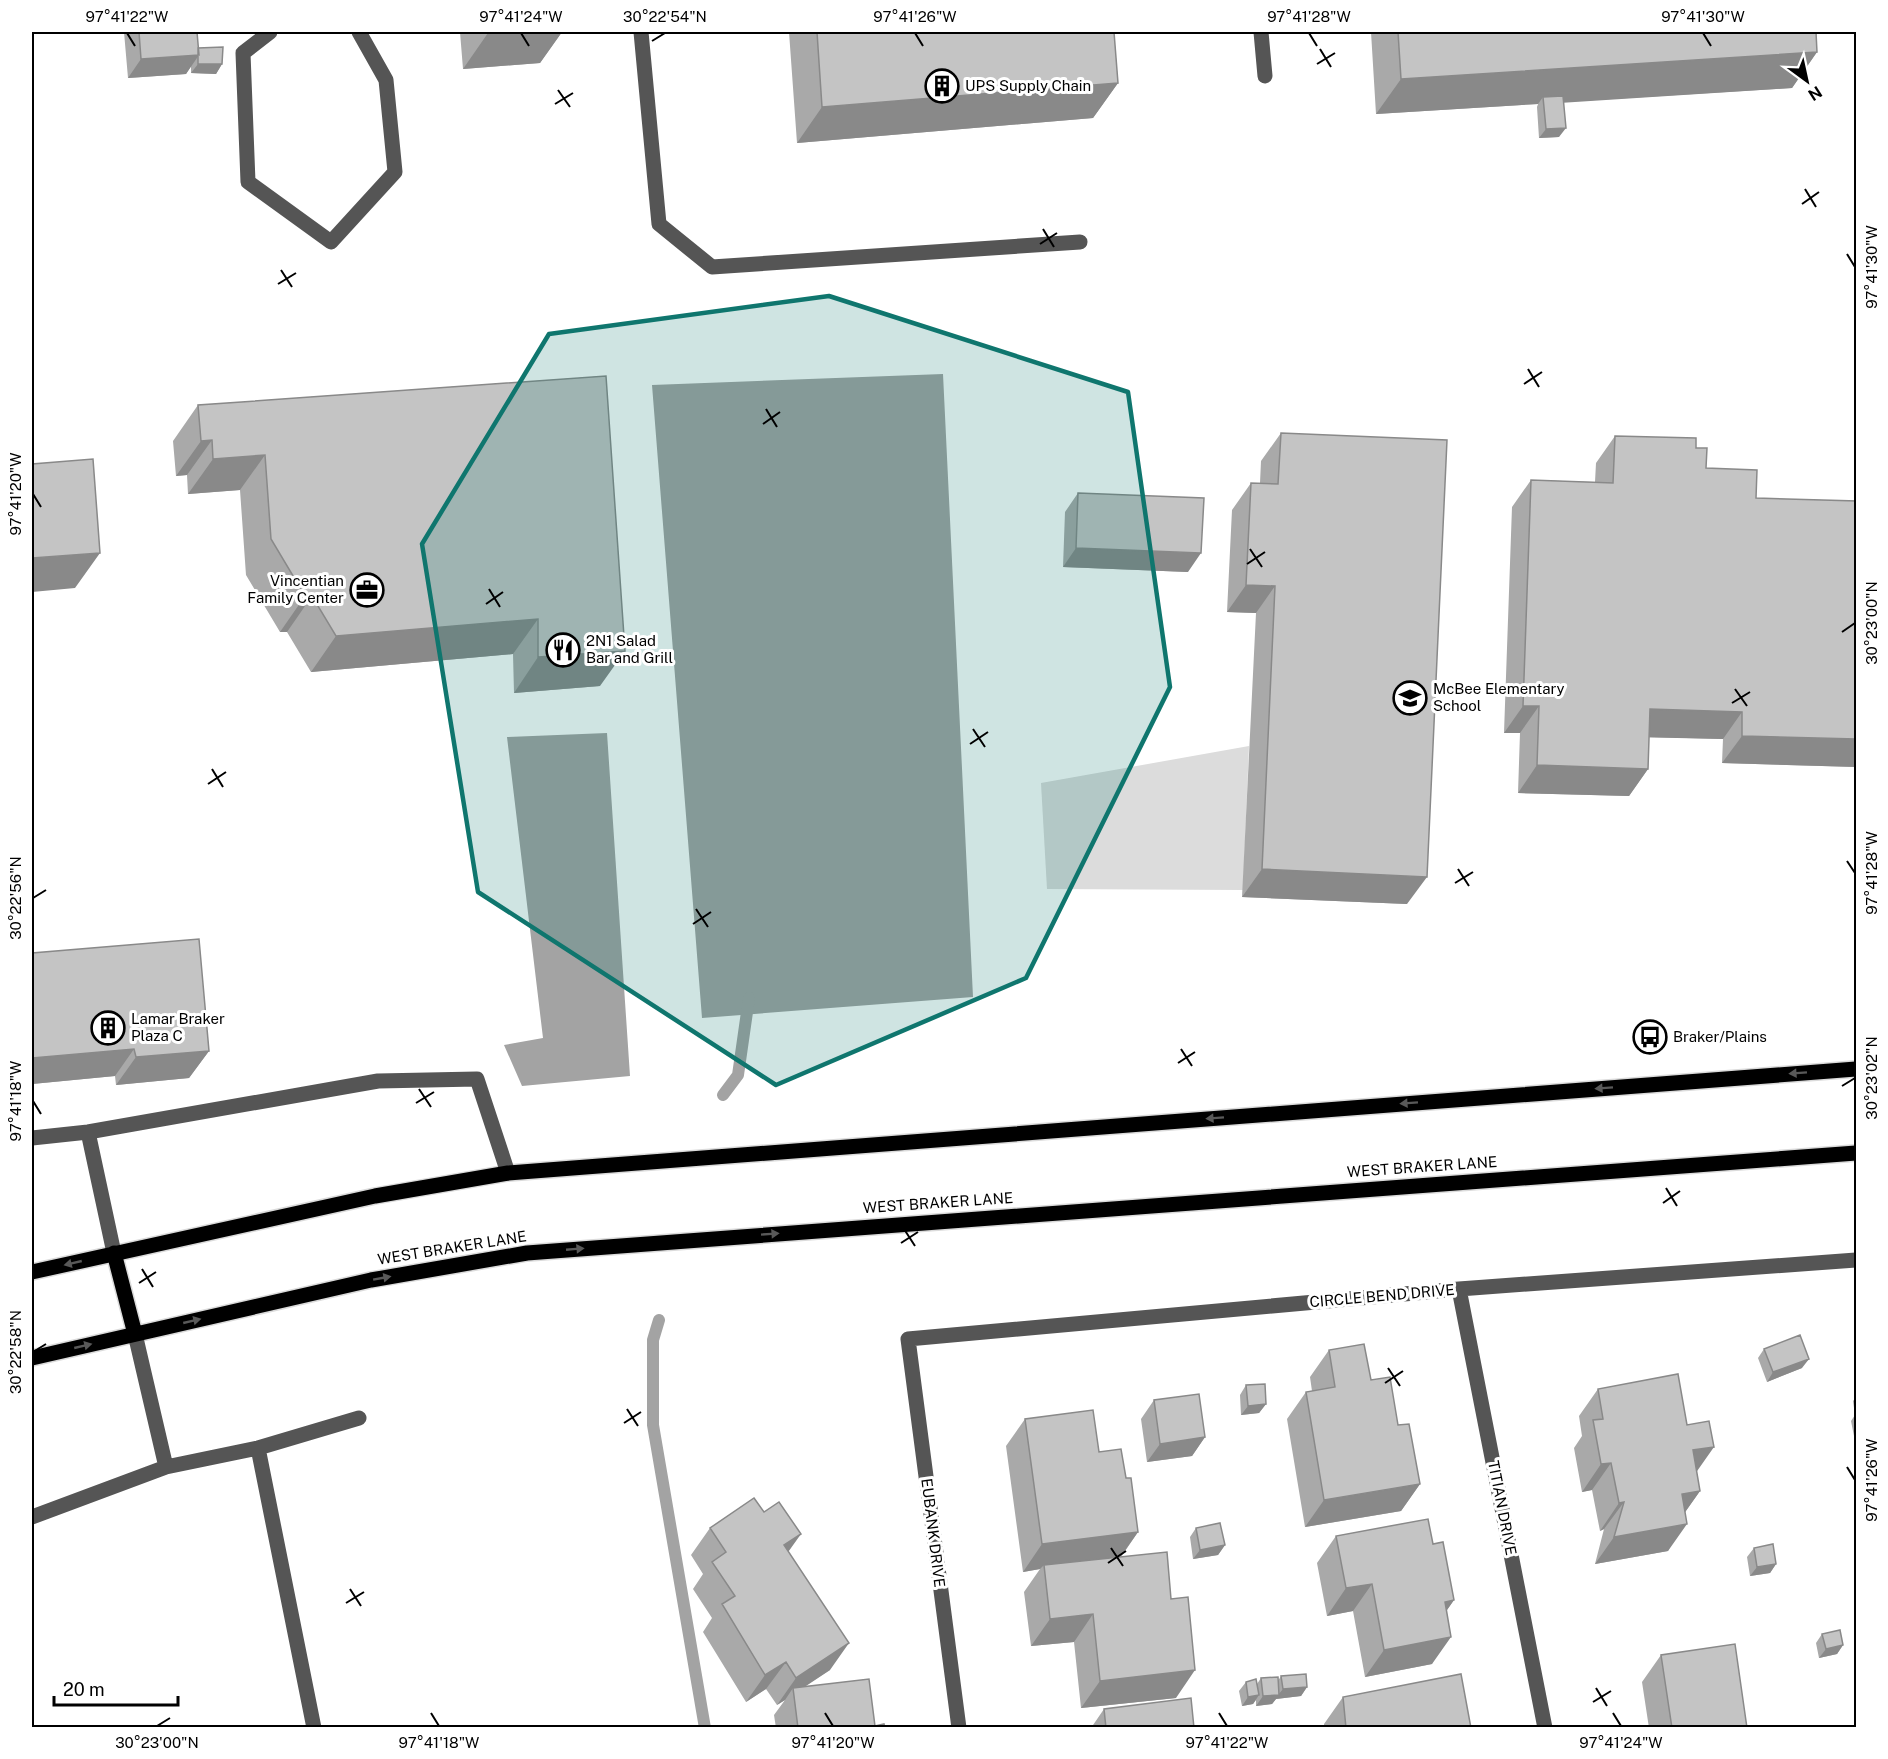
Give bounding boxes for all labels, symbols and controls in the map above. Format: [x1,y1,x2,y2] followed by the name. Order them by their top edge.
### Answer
[86,8,168,25] text: 97°41'22"W
[479,8,563,25] text: 97°41'24"W
[623,8,707,25] text: 30°22'54"N
[873,8,957,25] text: 97°41'26"W
[1267,8,1351,25] text: 97°41'28"W
[1661,8,1745,25] text: 97°41'30"W
[1777,51,1837,111] north arrow
[924,68,960,104] building icon: UPS Supply Chain
[965,77,1091,94] place label: UPS Supply Chain
[1804,82,1825,105] text: N
[1863,225,1880,309] text: 97°41'30"W
[7,452,24,536] text: 97°41'20"W
[247,572,344,606] place label: Vincentian Family Center
[349,572,385,608] office icon: Vincentian Family Center
[1863,581,1880,665] text: 30°23'00"N
[545,632,581,668] restaurant icon: 2N1 Salad Bar and Grill
[586,632,673,666] place label: 2N1 Salad Bar and Grill
[1392,680,1428,716] school or university icon: McBee Elementary School
[1433,680,1565,714] place label: McBee Elementary School
[1863,831,1880,915] text: 97°41'28"W
[7,856,24,940] text: 30°22'56"N
[90,1010,126,1046] building icon: Lamar Braker Plaza C
[131,1010,225,1044] place label: Lamar Braker Plaza C
[1632,1019,1668,1055] bus stop icon: Braker/Plains
[1673,1028,1767,1045] place label: Braker/Plains
[1863,1036,1880,1120] text: 30°23'02"N
[7,1061,24,1141] text: 97°41'18"W
[1789,1068,1808,1078] one-way arrow
[1594,1083,1613,1093] one-way arrow
[1400,1098,1419,1108] one-way arrow
[1205,1113,1224,1123] one-way arrow
[1346,1153,1498,1180] street label: WEST BRAKER LANE
[862,1189,1014,1216] street label: WEST BRAKER LANE
[376,1227,528,1268] street label: WEST BRAKER LANE
[760,1229,779,1239] one-way arrow
[566,1245,585,1254] one-way arrow
[63,1258,82,1268] one-way arrow
[373,1273,392,1282] one-way arrow
[1309,1281,1455,1310] street label: CIRCLE BEND DRIVE
[7,1310,24,1394] text: 30°22'58"N
[183,1316,201,1326] one-way arrow
[74,1341,93,1350] one-way arrow
[1863,1438,1880,1522] text: 97°41'26"W
[1485,1459,1520,1557] street label: TITIAN DRIVE
[918,1477,949,1588] street label: EUBANK DRIVE
[54,1669,178,1707] scale bar
[63,1679,105,1700] text: 20 m
[115,1734,199,1751] text: 30°23'00"N
[399,1734,479,1751] text: 97°41'18"W
[791,1734,875,1751] text: 97°41'20"W
[1186,1734,1268,1751] text: 97°41'22"W
[1579,1734,1663,1751] text: 97°41'24"W

